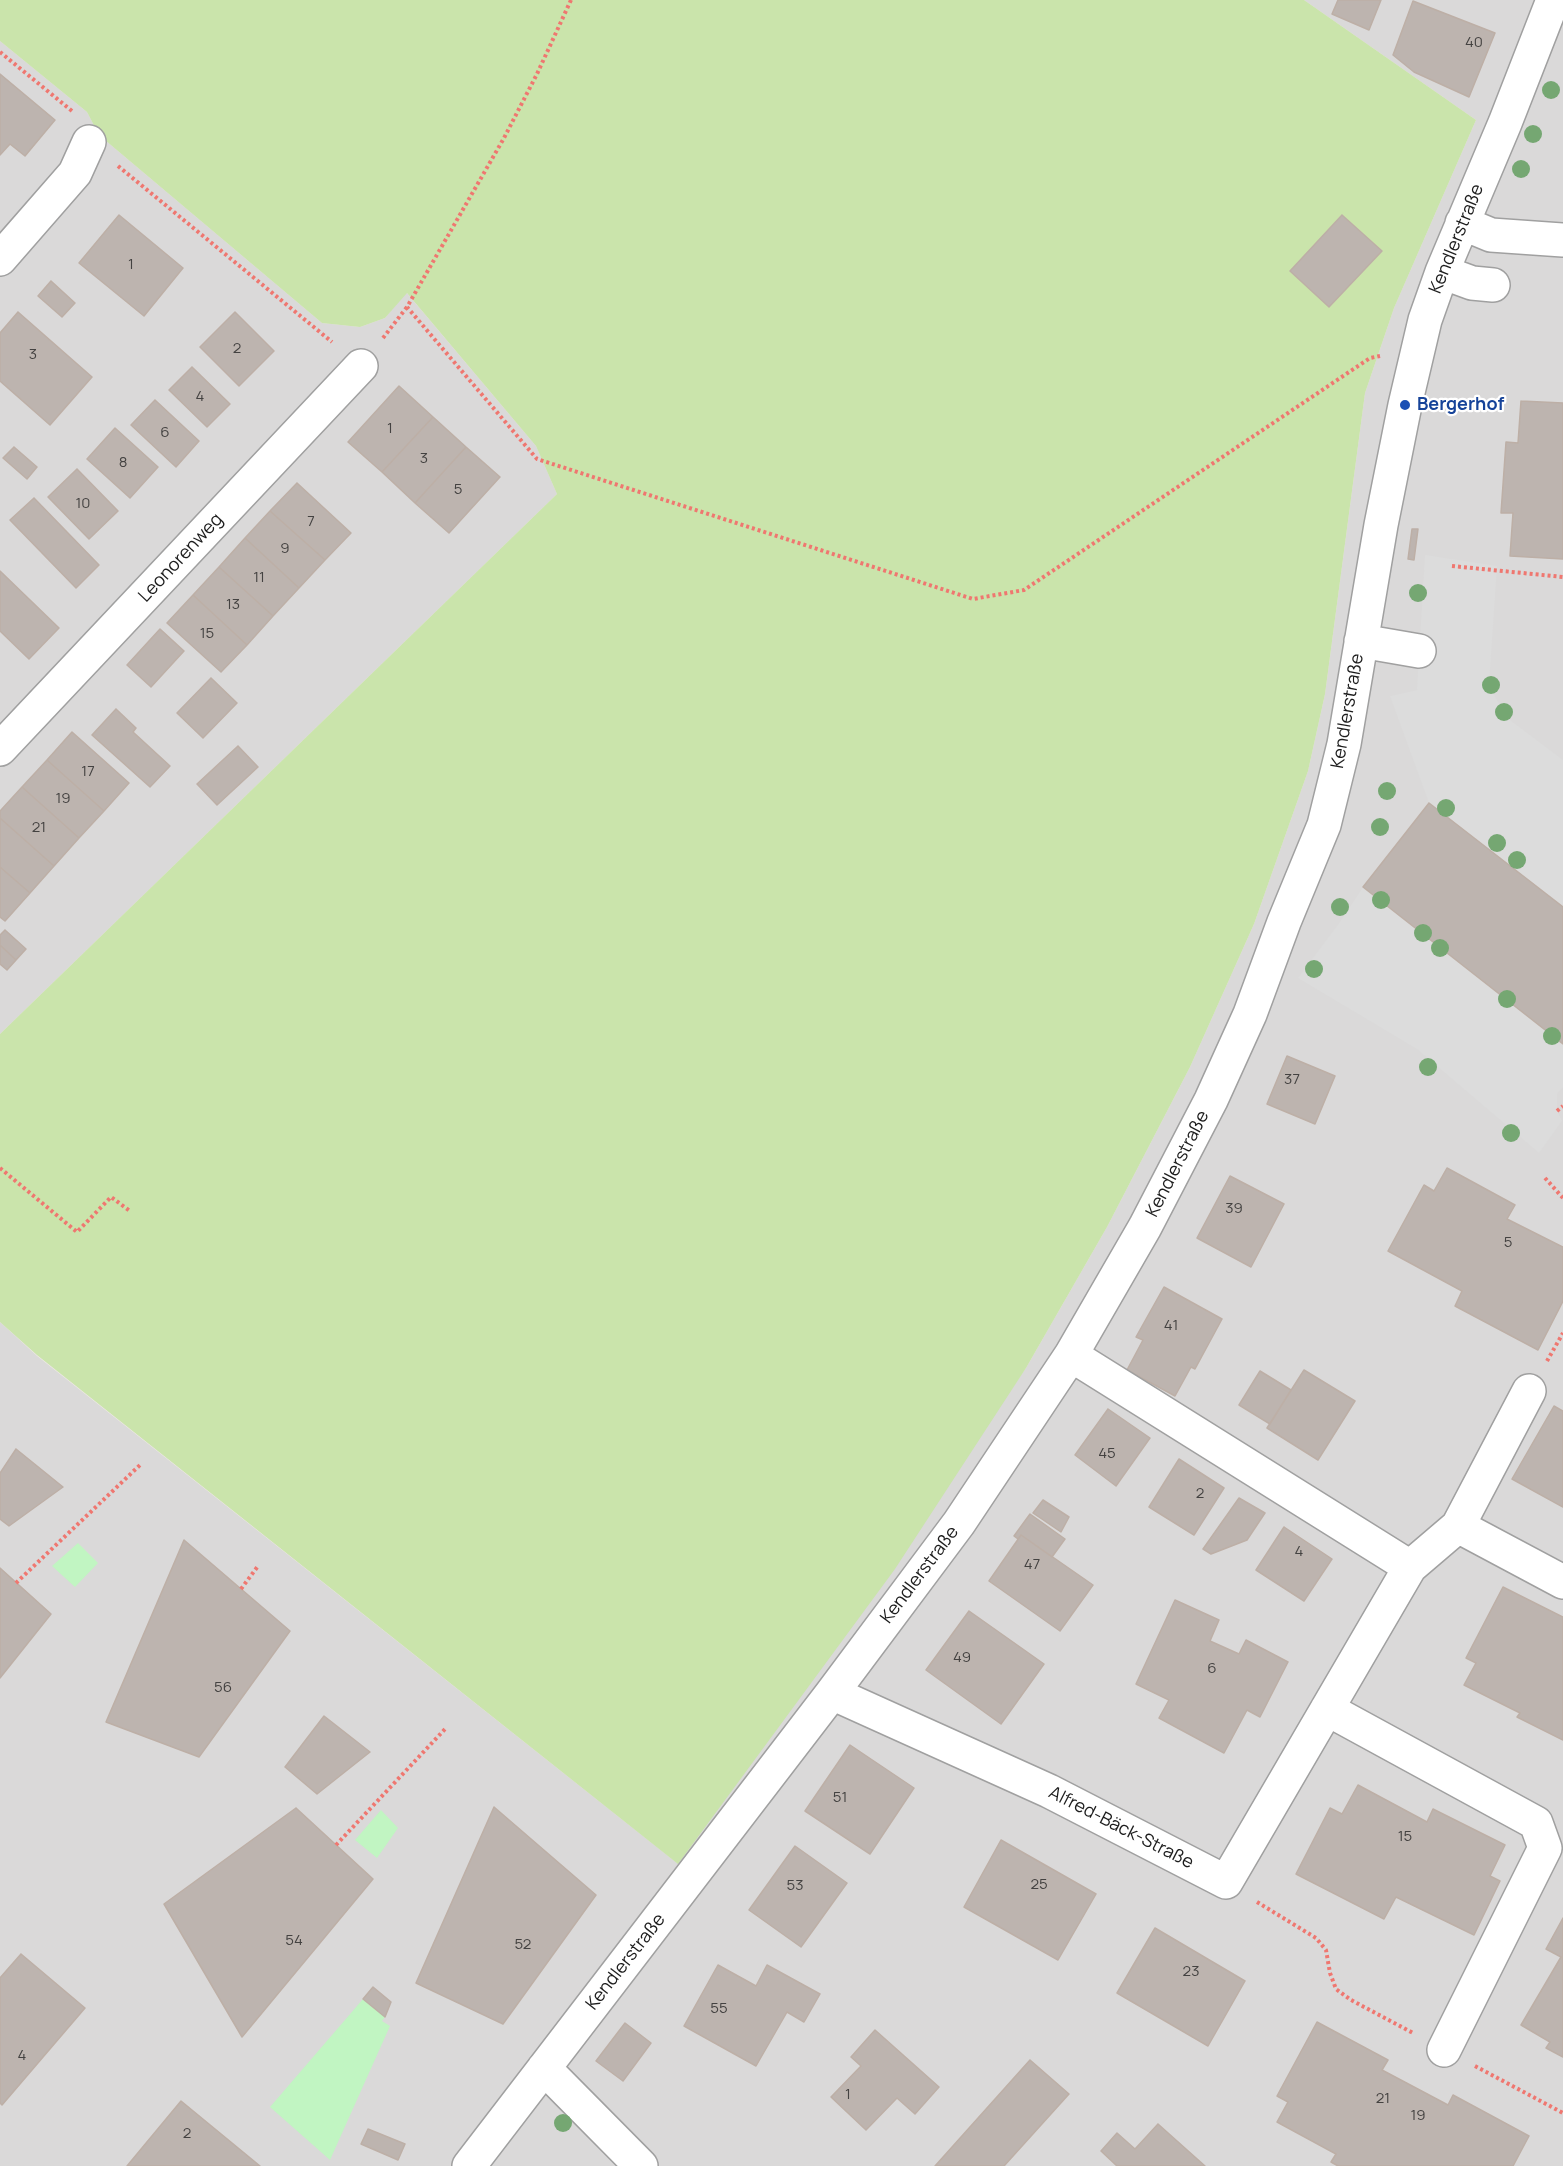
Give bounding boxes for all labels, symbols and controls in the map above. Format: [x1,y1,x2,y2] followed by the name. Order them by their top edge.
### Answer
[1465,34,1483,52] house number: 40
[1425,181,1489,297] street label: Kendlerstraße
[128,256,134,274] house number: 1
[233,340,241,358] house number: 2
[29,346,37,364] house number: 3
[196,388,204,406] house number: 4
[1417,394,1504,416] place label: Bergerhof
[1398,398,1412,412] marker: Bergerhof
[387,420,393,438] house number: 1
[160,424,170,442] house number: 6
[420,450,428,468] house number: 3
[119,454,127,472] house number: 8
[454,481,462,499] house number: 5
[76,495,90,513] house number: 10
[134,509,228,607] street label: Leonorenweg
[307,513,315,531] house number: 7
[280,540,290,558] house number: 9
[253,569,265,587] house number: 11
[226,596,240,614] house number: 13
[200,625,214,643] house number: 15
[1327,652,1369,770] street label: Kendlerstraße
[81,763,95,781] house number: 17
[55,790,71,808] house number: 19
[32,819,46,837] house number: 21
[1284,1071,1300,1089] house number: 37
[1142,1107,1214,1221] street label: Kendlerstraße
[1225,1200,1243,1218] house number: 39
[1504,1234,1512,1252] house number: 5
[1164,1317,1178,1335] house number: 41
[1098,1445,1116,1463] house number: 45
[1196,1485,1204,1503] house number: 2
[876,1522,964,1628] street label: Kendlerstraße
[1295,1543,1303,1561] house number: 4
[1024,1556,1040,1574] house number: 47
[953,1649,971,1667] house number: 49
[1207,1660,1217,1678] house number: 6
[214,1679,232,1697] house number: 56
[1045,1782,1197,1874] street label: Alfred-Bäck-Straße
[833,1789,847,1807] house number: 51
[1398,1828,1412,1846] house number: 15
[1030,1876,1048,1894] house number: 25
[787,1877,803,1895] house number: 53
[582,1909,670,2015] street label: Kendlerstraße
[285,1932,303,1950] house number: 54
[515,1936,531,1954] house number: 52
[1183,1963,1199,1981] house number: 23
[710,2000,728,2018] house number: 55
[18,2047,26,2065] house number: 4
[845,2086,851,2104] house number: 1
[1376,2090,1390,2108] house number: 21
[1410,2107,1426,2125] house number: 19
[183,2125,191,2143] house number: 2

